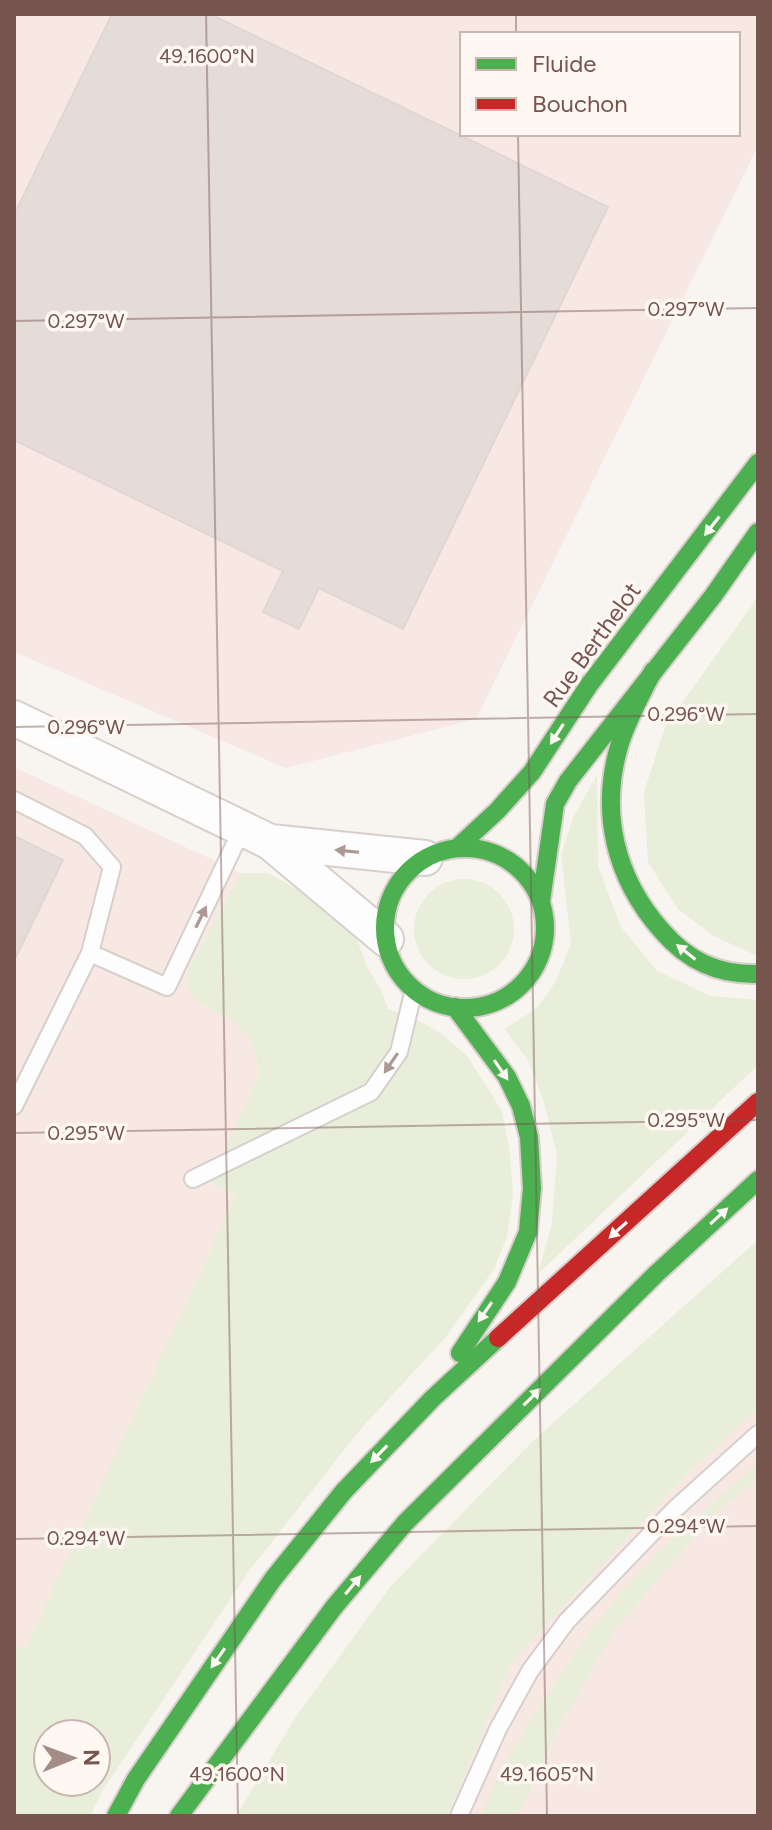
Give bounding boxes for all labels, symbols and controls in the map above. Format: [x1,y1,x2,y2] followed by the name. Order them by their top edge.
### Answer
[460,32,740,136] legend
[159,44,255,68] text: 49.1600°N
[532,49,596,78] text: Fluide
[532,89,628,118] text: Bouchon
[648,297,724,321] text: 0.297°W
[48,309,124,333] text: 0.297°W
[704,516,720,536] one-way arrow
[537,577,647,713] street label: Rue Berthelot
[647,702,725,726] text: 0.296°W
[47,715,125,739] text: 0.296°W
[549,724,564,745] one-way arrow
[334,844,359,857] one-way arrow
[194,905,208,928] one-way arrow
[676,945,696,961] one-way arrow
[384,1052,399,1073] one-way arrow
[493,1060,508,1081] one-way arrow
[647,1108,725,1132] text: 0.295°W
[47,1121,125,1145] text: 0.295°W
[709,1207,728,1225] one-way arrow
[608,1220,627,1238] one-way arrow
[478,1302,493,1323] one-way arrow
[522,1388,541,1407] one-way arrow
[370,1444,389,1463] one-way arrow
[647,1514,725,1538] text: 0.294°W
[47,1526,125,1550] text: 0.294°W
[344,1575,361,1595] one-way arrow
[211,1647,226,1668] one-way arrow
[32,1718,112,1798] north arrow
[78,1749,105,1766] text: N
[189,1762,285,1786] text: 49.1600°N
[500,1762,594,1786] text: 49.1605°N

